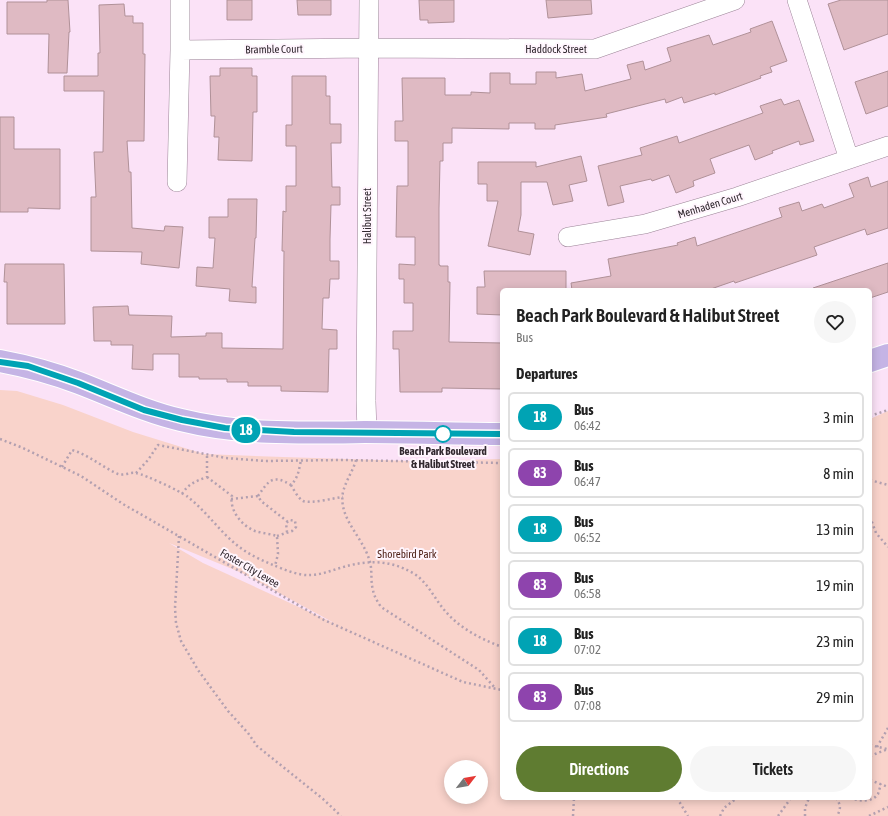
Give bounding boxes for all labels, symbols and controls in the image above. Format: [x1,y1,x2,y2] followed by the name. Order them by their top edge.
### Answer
[245,42,303,56] street label: Bramble Court
[525,43,587,55] street label: Haddock Street
[361,188,373,244] street label: Halibut Street
[676,189,744,221] street label: Menhaden Court
[814,301,856,343] button: heart
[516,304,779,326] text: Beach Park Boulevard & Halibut Street
[516,330,533,345] text: Bus
[516,365,578,382] text: Departures
[574,401,594,418] text: Bus
[533,409,547,425] text: 18
[823,409,854,426] text: 3 min
[228,417,264,443] line badge: 18
[574,418,601,433] text: 06:42
[239,422,253,438] text: 18
[434,425,452,443] marker: Beach Park Boulevard & Halibut Street
[399,445,487,470] place label: Beach Park Boulevard & Halibut Street
[574,457,594,474] text: Bus
[533,465,547,481] text: 83
[823,465,854,482] text: 8 min
[574,474,601,489] text: 06:47
[574,513,594,530] text: Bus
[533,521,547,537] text: 18
[816,521,854,538] text: 13 min
[574,530,601,545] text: 06:52
[218,546,282,590] street label: Foster City Levee
[377,548,437,560] park label: Shorebird Park
[574,569,594,586] text: Bus
[533,577,547,593] text: 83
[816,577,854,594] text: 19 min
[574,586,601,601] text: 06:58
[574,625,594,642] text: Bus
[533,633,547,649] text: 18
[816,633,854,650] text: 23 min
[574,642,601,657] text: 07:02
[574,681,594,698] text: Bus
[533,689,547,705] text: 83
[816,689,854,706] text: 29 min
[574,698,601,713] text: 07:08
[516,746,682,792] button: Directions
[690,746,856,792] button: Tickets
[444,760,488,804] north arrow
[444,760,488,804] map controls

